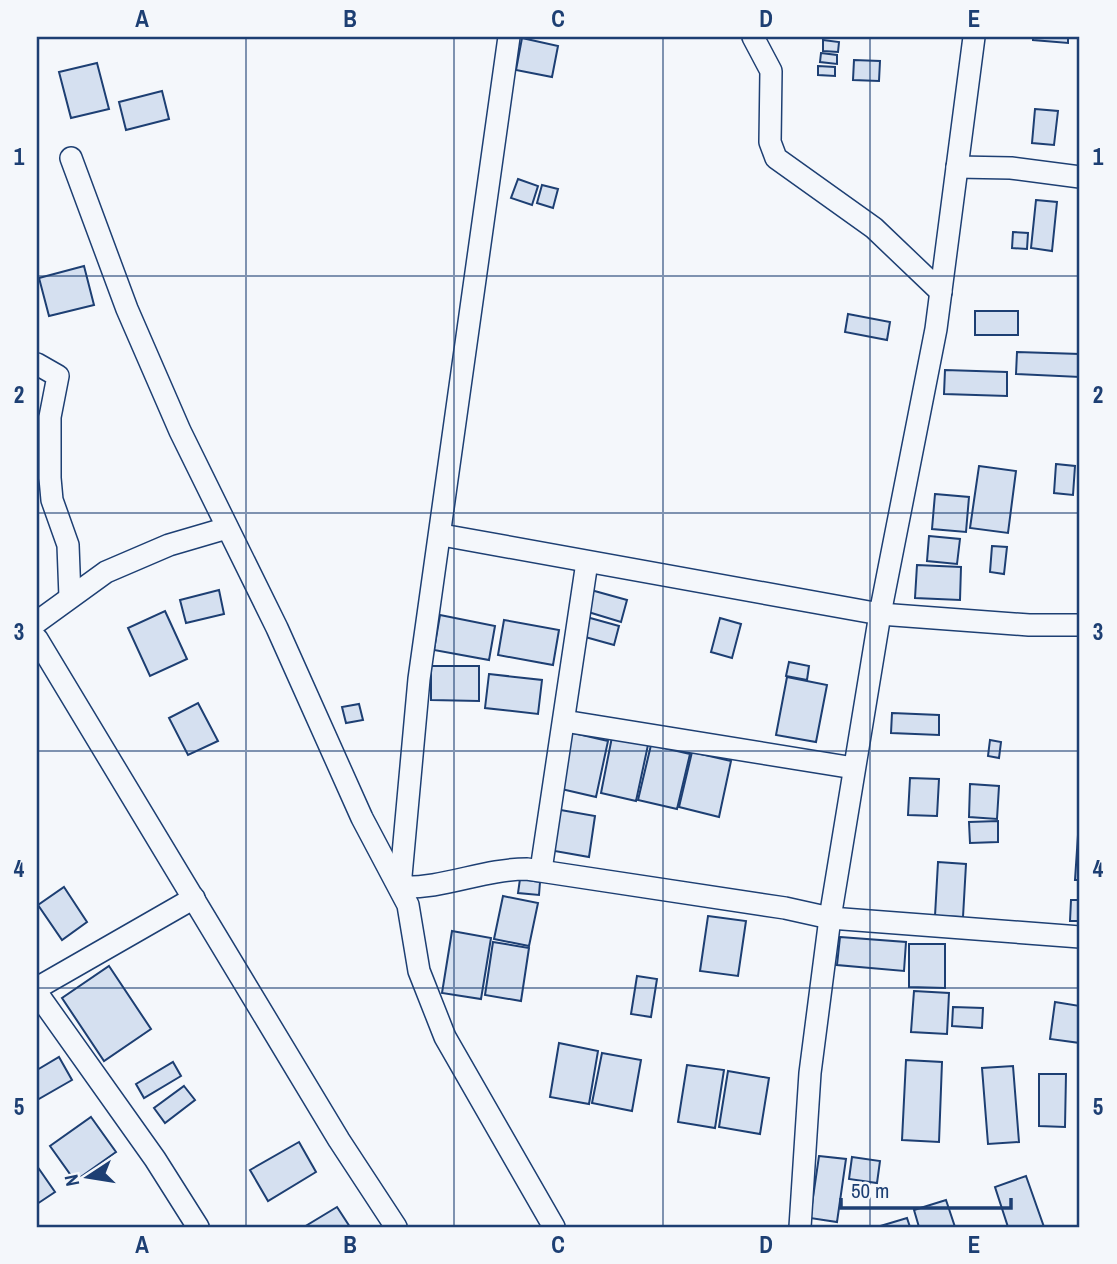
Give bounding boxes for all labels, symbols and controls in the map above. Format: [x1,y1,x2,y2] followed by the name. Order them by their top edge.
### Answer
[135,3,149,34] text: A
[343,3,357,34] text: B
[551,3,565,34] text: C
[759,3,773,34] text: D
[968,3,980,34] text: E
[14,141,25,172] text: 1
[1093,141,1104,172] text: 1
[14,379,24,410] text: 2
[1093,379,1103,410] text: 2
[14,616,24,647] text: 3
[1093,616,1103,647] text: 3
[14,853,25,884] text: 4
[1093,853,1104,884] text: 4
[14,1091,24,1122] text: 5
[1093,1091,1103,1122] text: 5
[52,1142,122,1212] north arrow
[841,1166,1010,1210] scale bar
[57,1172,85,1189] text: N
[851,1176,889,1205] text: 50 m
[135,1229,149,1260] text: A
[343,1229,357,1260] text: B
[551,1229,565,1260] text: C
[759,1229,773,1260] text: D
[968,1229,980,1260] text: E

